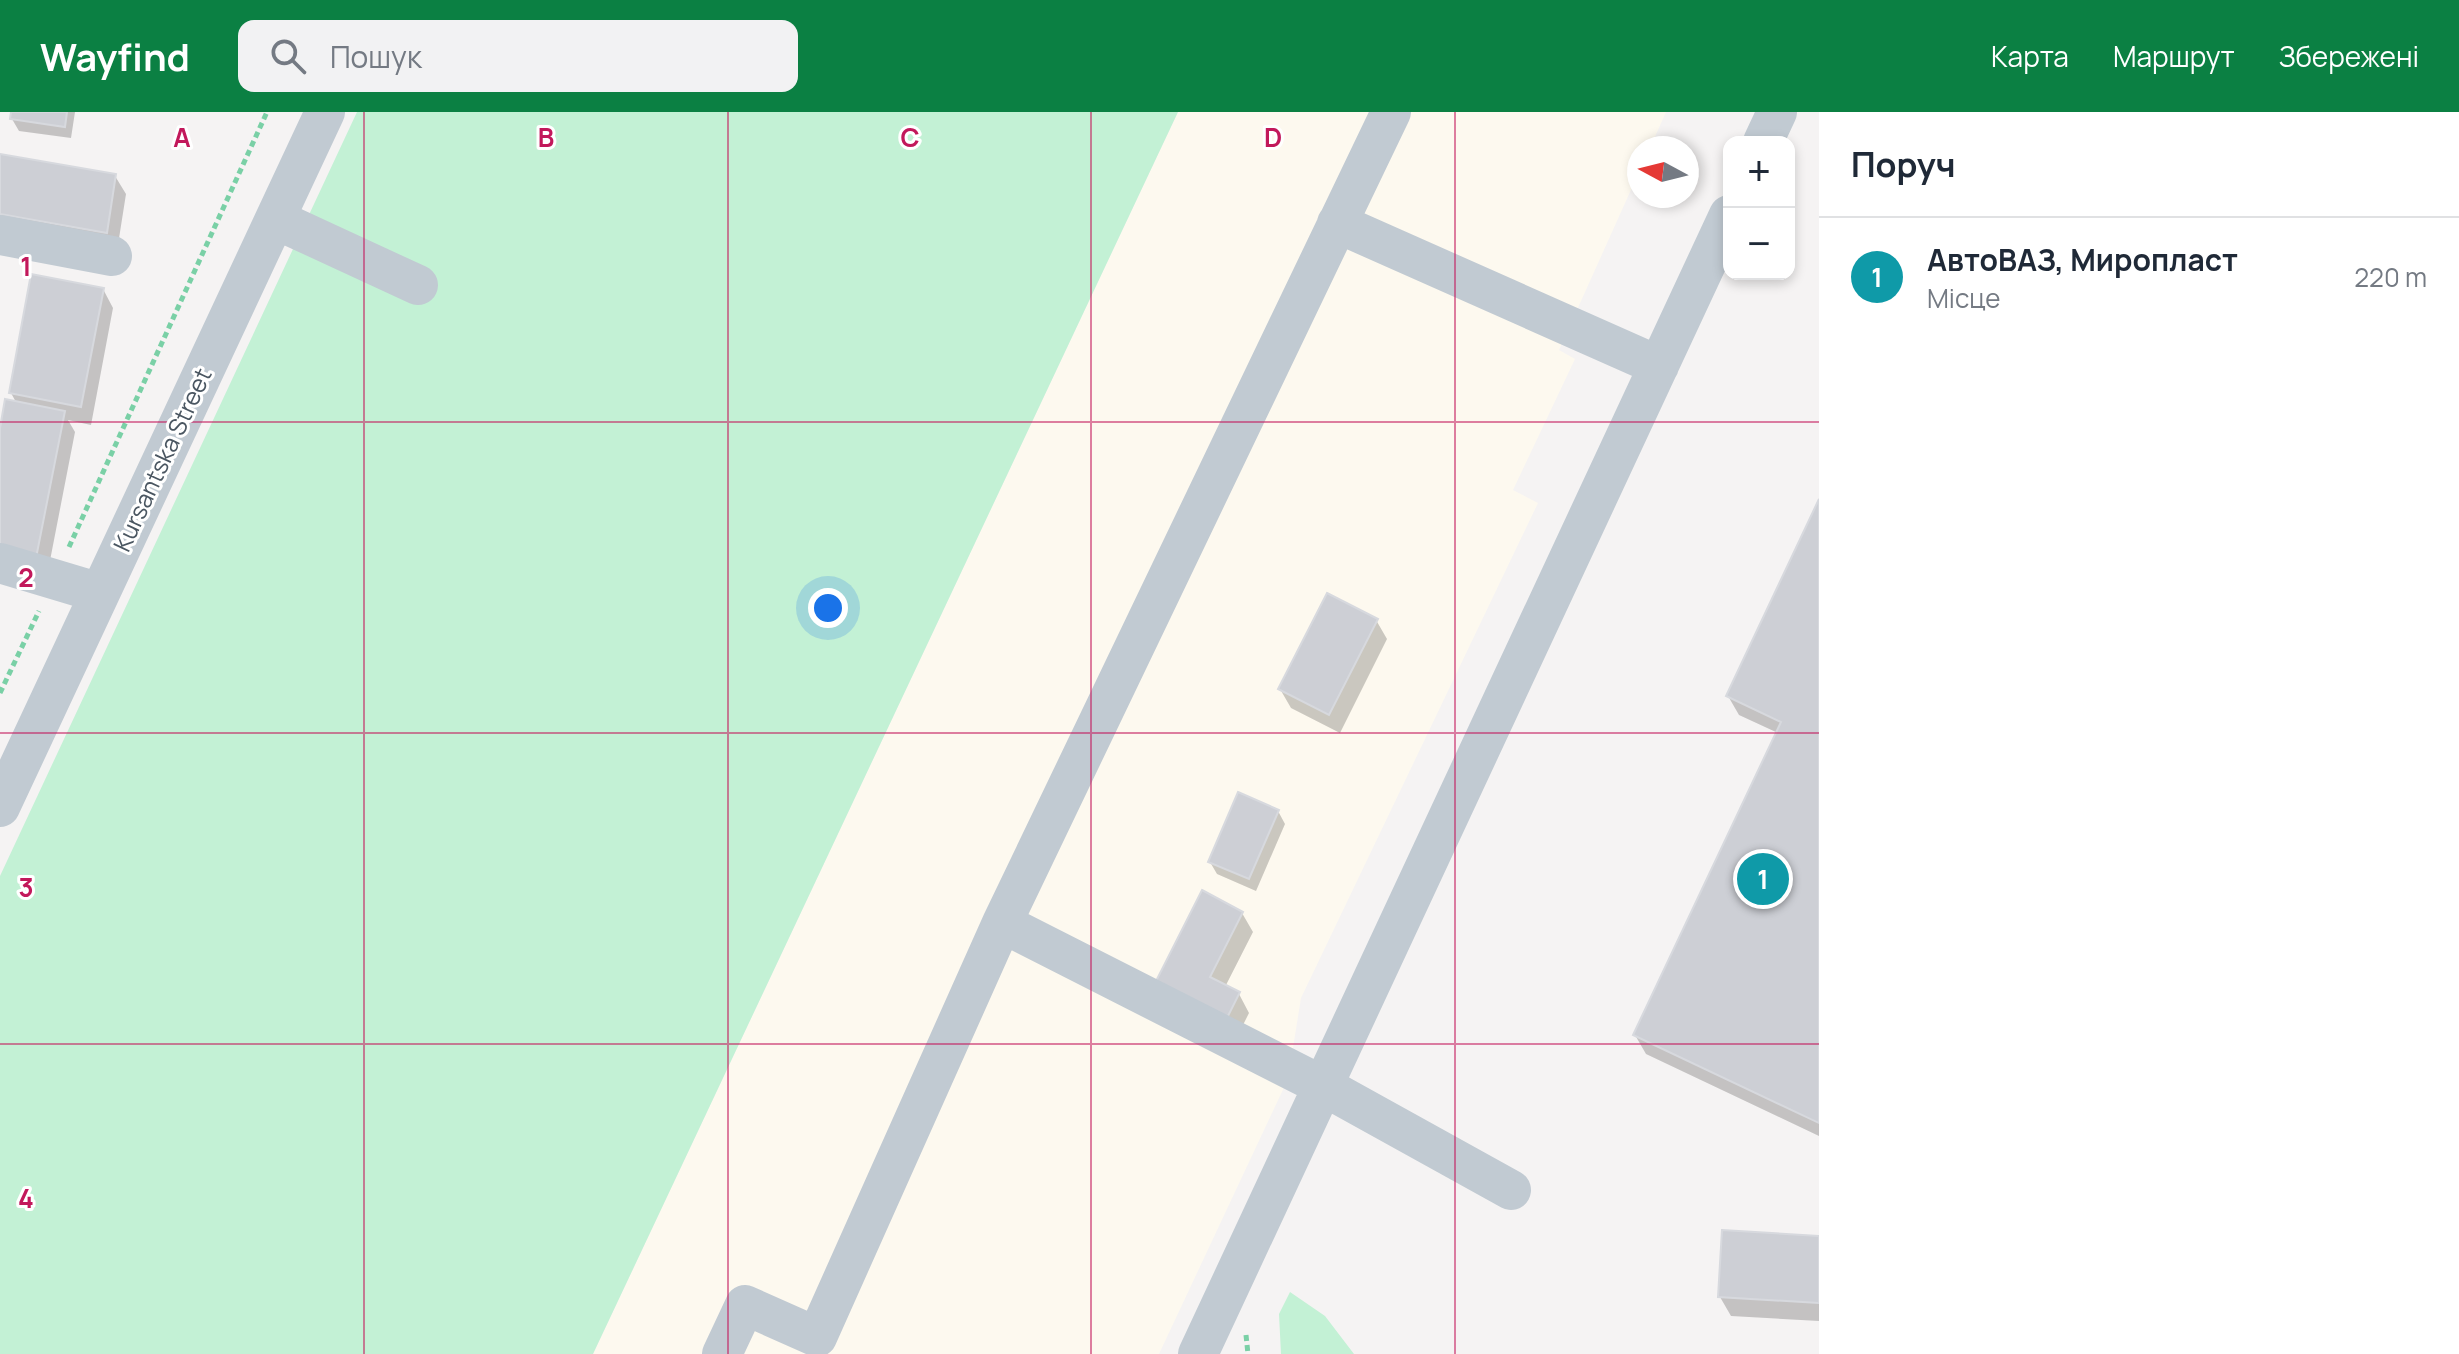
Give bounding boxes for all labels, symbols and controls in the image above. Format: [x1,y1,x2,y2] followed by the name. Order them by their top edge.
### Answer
[238,20,798,92] search box
[40,30,190,82] text: Wayfind
[266,34,310,78] icon: search
[330,36,422,77] text: Пошук
[1991,37,2069,75] text: Карта
[2113,37,2235,75] text: Маршрут
[2279,37,2419,75] text: Збережені
[173,119,191,155] text: A
[538,119,554,155] text: B
[900,119,920,155] text: C
[1264,119,1282,155] text: D
[1627,136,1699,208] north arrow
[1723,136,1795,280] map controls
[1723,136,1795,208] button: +
[1851,141,1955,187] text: Поруч
[1723,208,1795,280] button: −
[1927,239,2238,280] text: АвтоВАЗ, Миропласт
[20,248,32,284] text: 1
[1871,259,1883,295] text: 1
[2354,259,2427,295] text: 220 m
[1927,280,2001,316] text: Місце
[105,362,219,556] street label: Kursantska Street
[18,559,34,595] text: 2
[808,588,848,628] your location
[1737,849,1789,909] pin: 1
[18,869,34,905] text: 3
[18,1180,34,1216] text: 4

